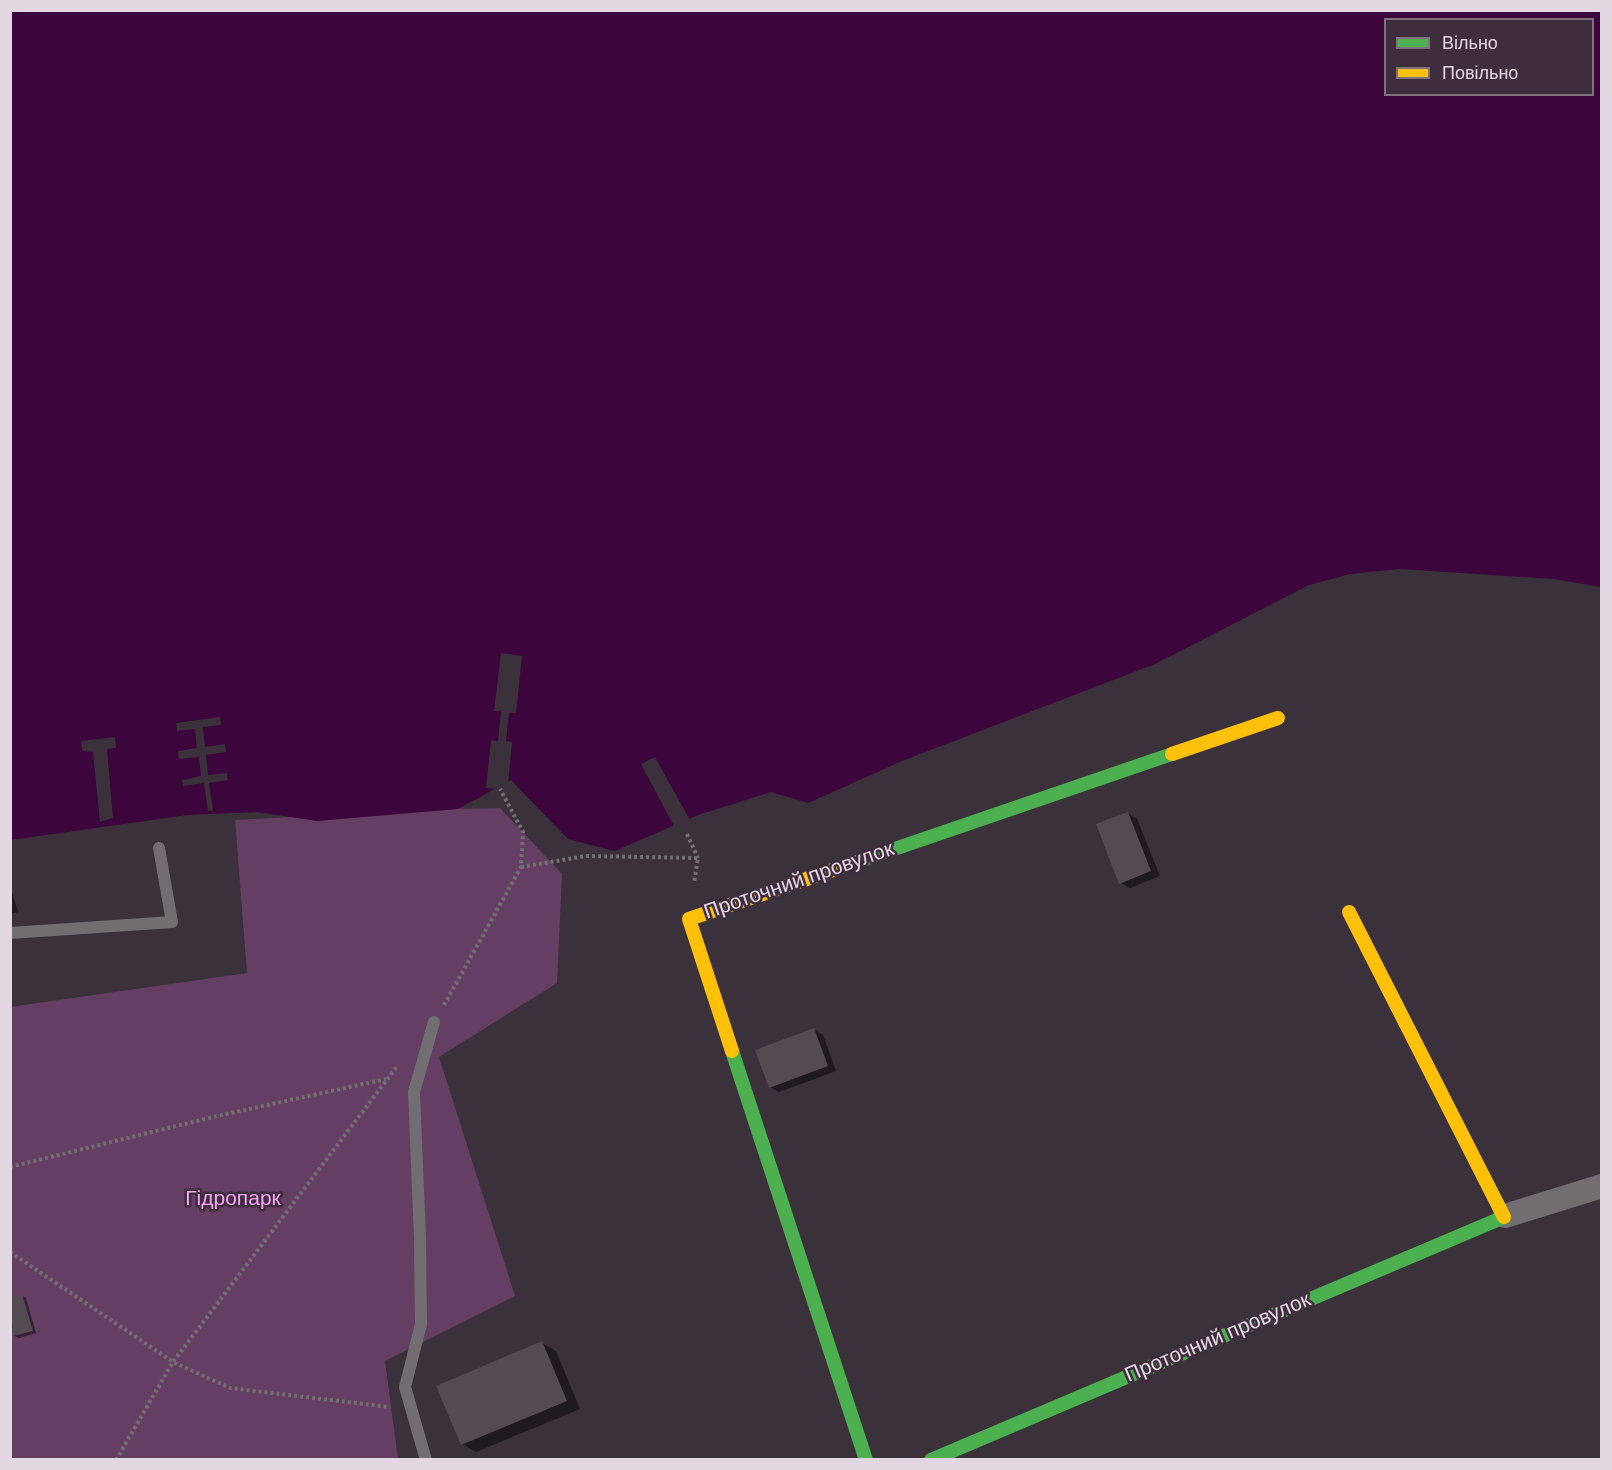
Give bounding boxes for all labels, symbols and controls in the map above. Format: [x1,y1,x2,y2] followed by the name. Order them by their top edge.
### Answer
[1384,18,1594,96] legend
[1442,33,1498,53] text: Вільно
[1442,63,1518,83] text: Повільно
[701,837,897,925] street label: Проточний провулок
[185,1186,281,1212] park label: Гідропарк
[1121,1287,1315,1389] street label: Проточний провулок

